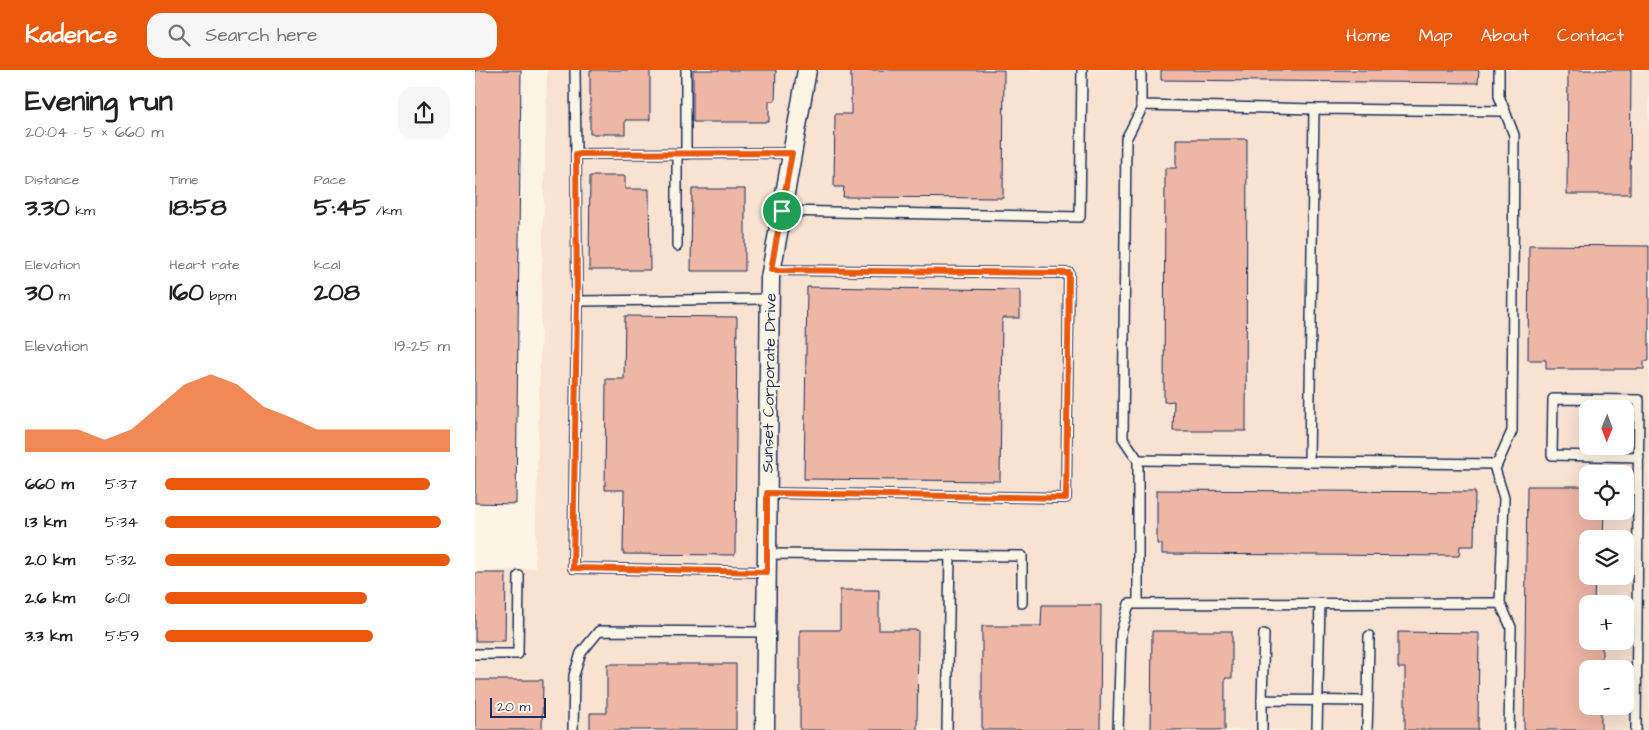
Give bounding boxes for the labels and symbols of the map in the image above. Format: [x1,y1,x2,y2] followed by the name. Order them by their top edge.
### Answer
[761,190,803,232] pin
[756,292,782,473] street label: Sunset Corporate Drive
[1579,400,1634,455] north arrow
[490,695,546,718] scale bar

